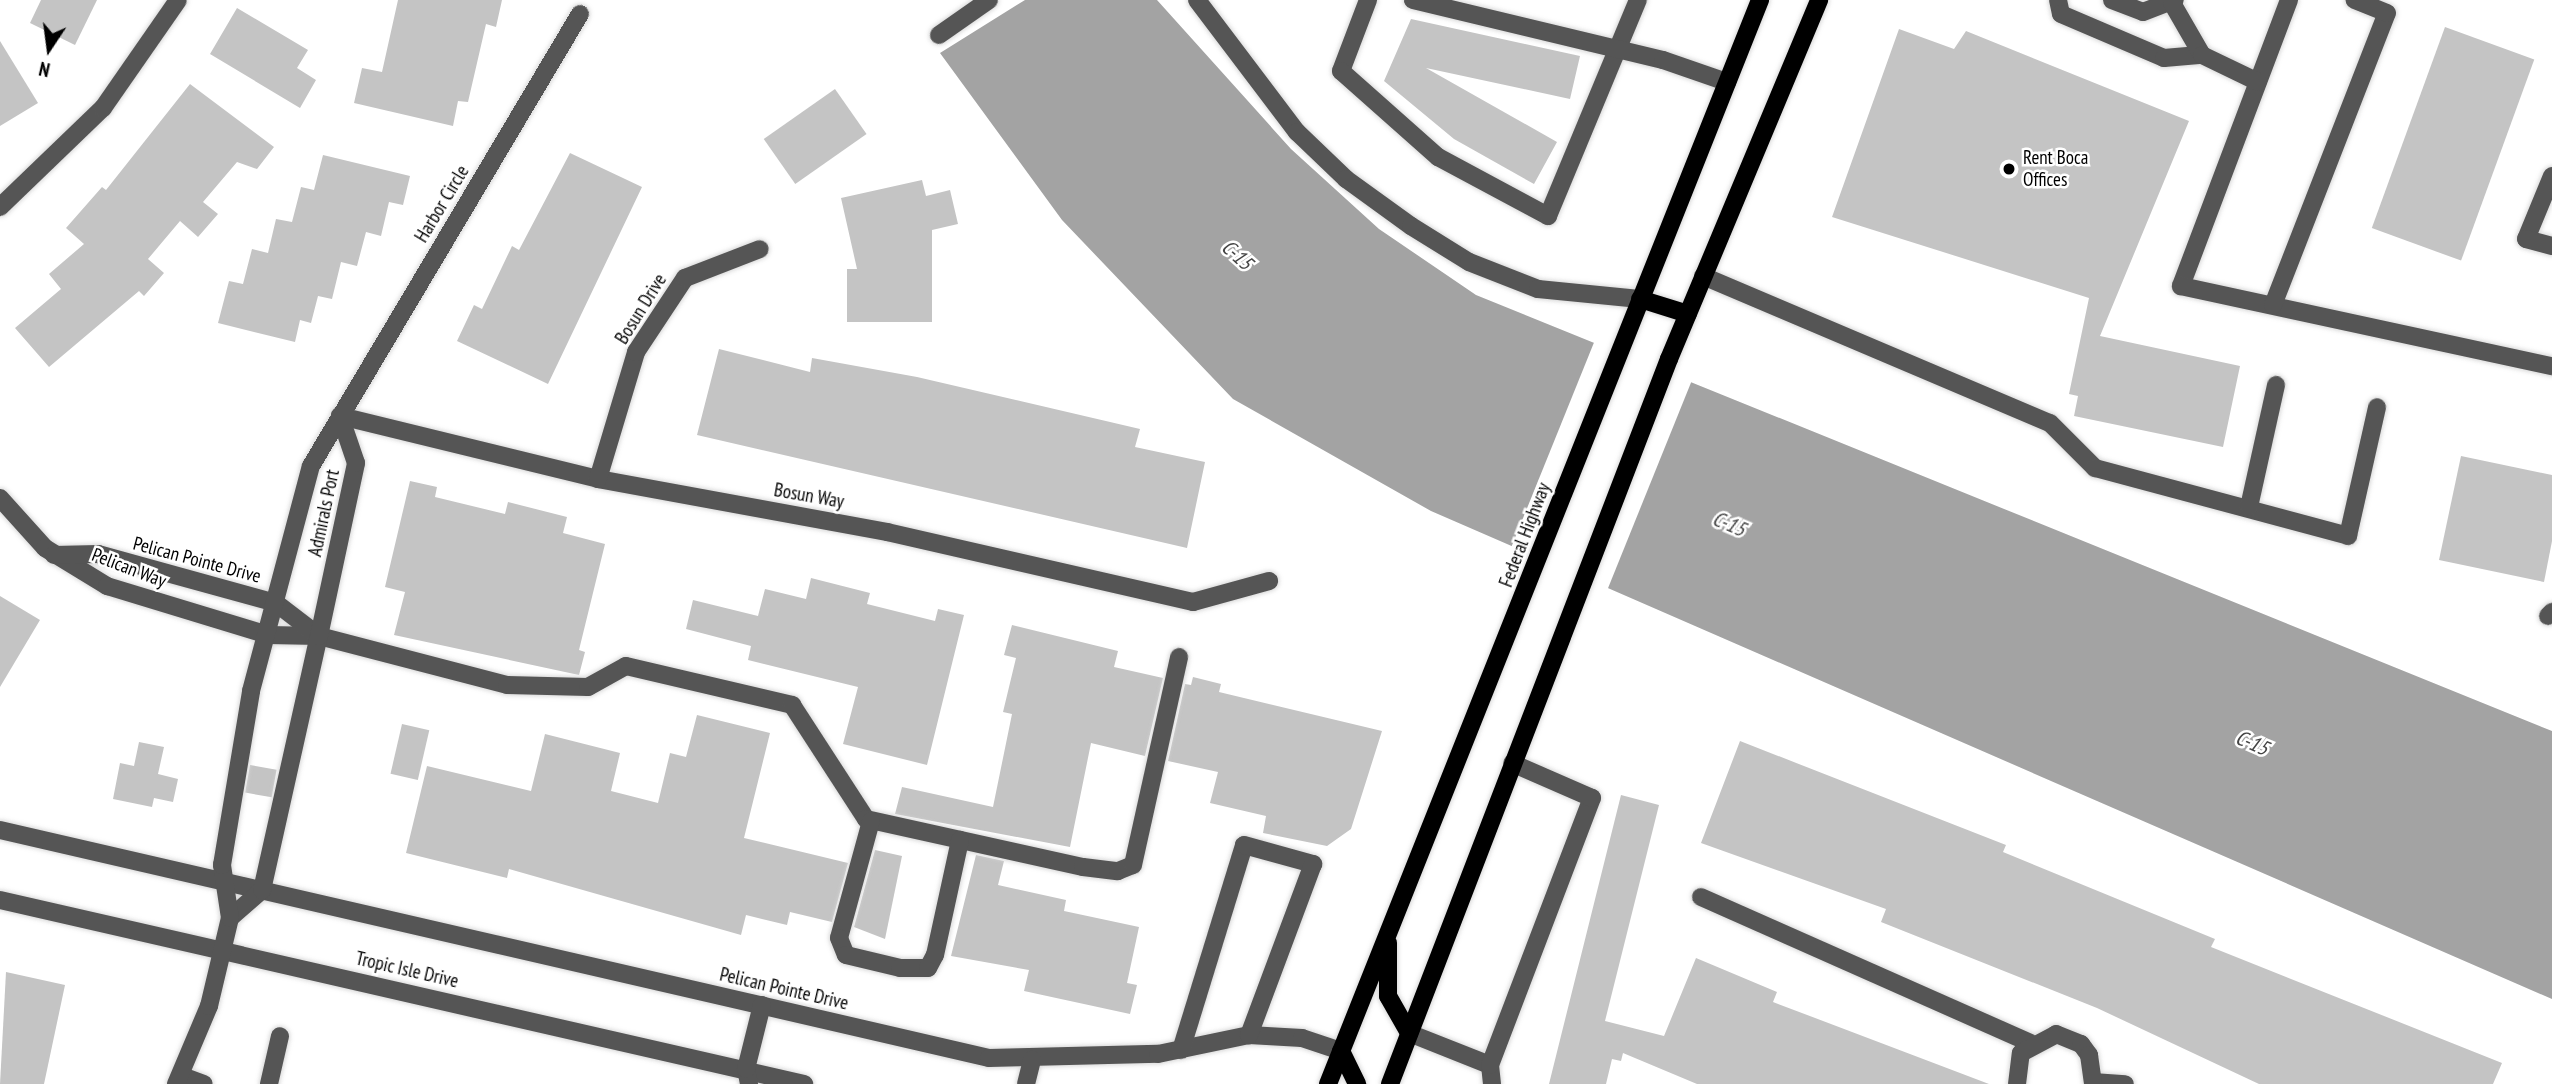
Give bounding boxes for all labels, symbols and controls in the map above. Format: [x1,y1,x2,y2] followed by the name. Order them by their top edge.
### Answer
[14,14,84,84] north arrow
[37,57,52,82] text: N
[2023,147,2088,191] place label: Rent Boca Offices
[410,161,474,247] street label: Harbor Circle
[2001,161,2017,177] marker: Rent Boca Offices
[1216,234,1258,276] water label: C-15
[610,270,672,348] street label: Bosun Drive
[304,467,344,559] street label: Admirals Port
[772,479,846,513] street label: Bosun Way
[1495,480,1555,590] street label: Federal Highway
[1709,506,1749,542] water label: C-15
[131,532,263,588] street label: Pelican Pointe Drive
[88,543,170,593] street label: Pelican Way
[2232,725,2272,761] water label: C-15
[353,947,461,993] street label: Tropic Isle Drive
[717,963,851,1015] street label: Pelican Pointe Drive

